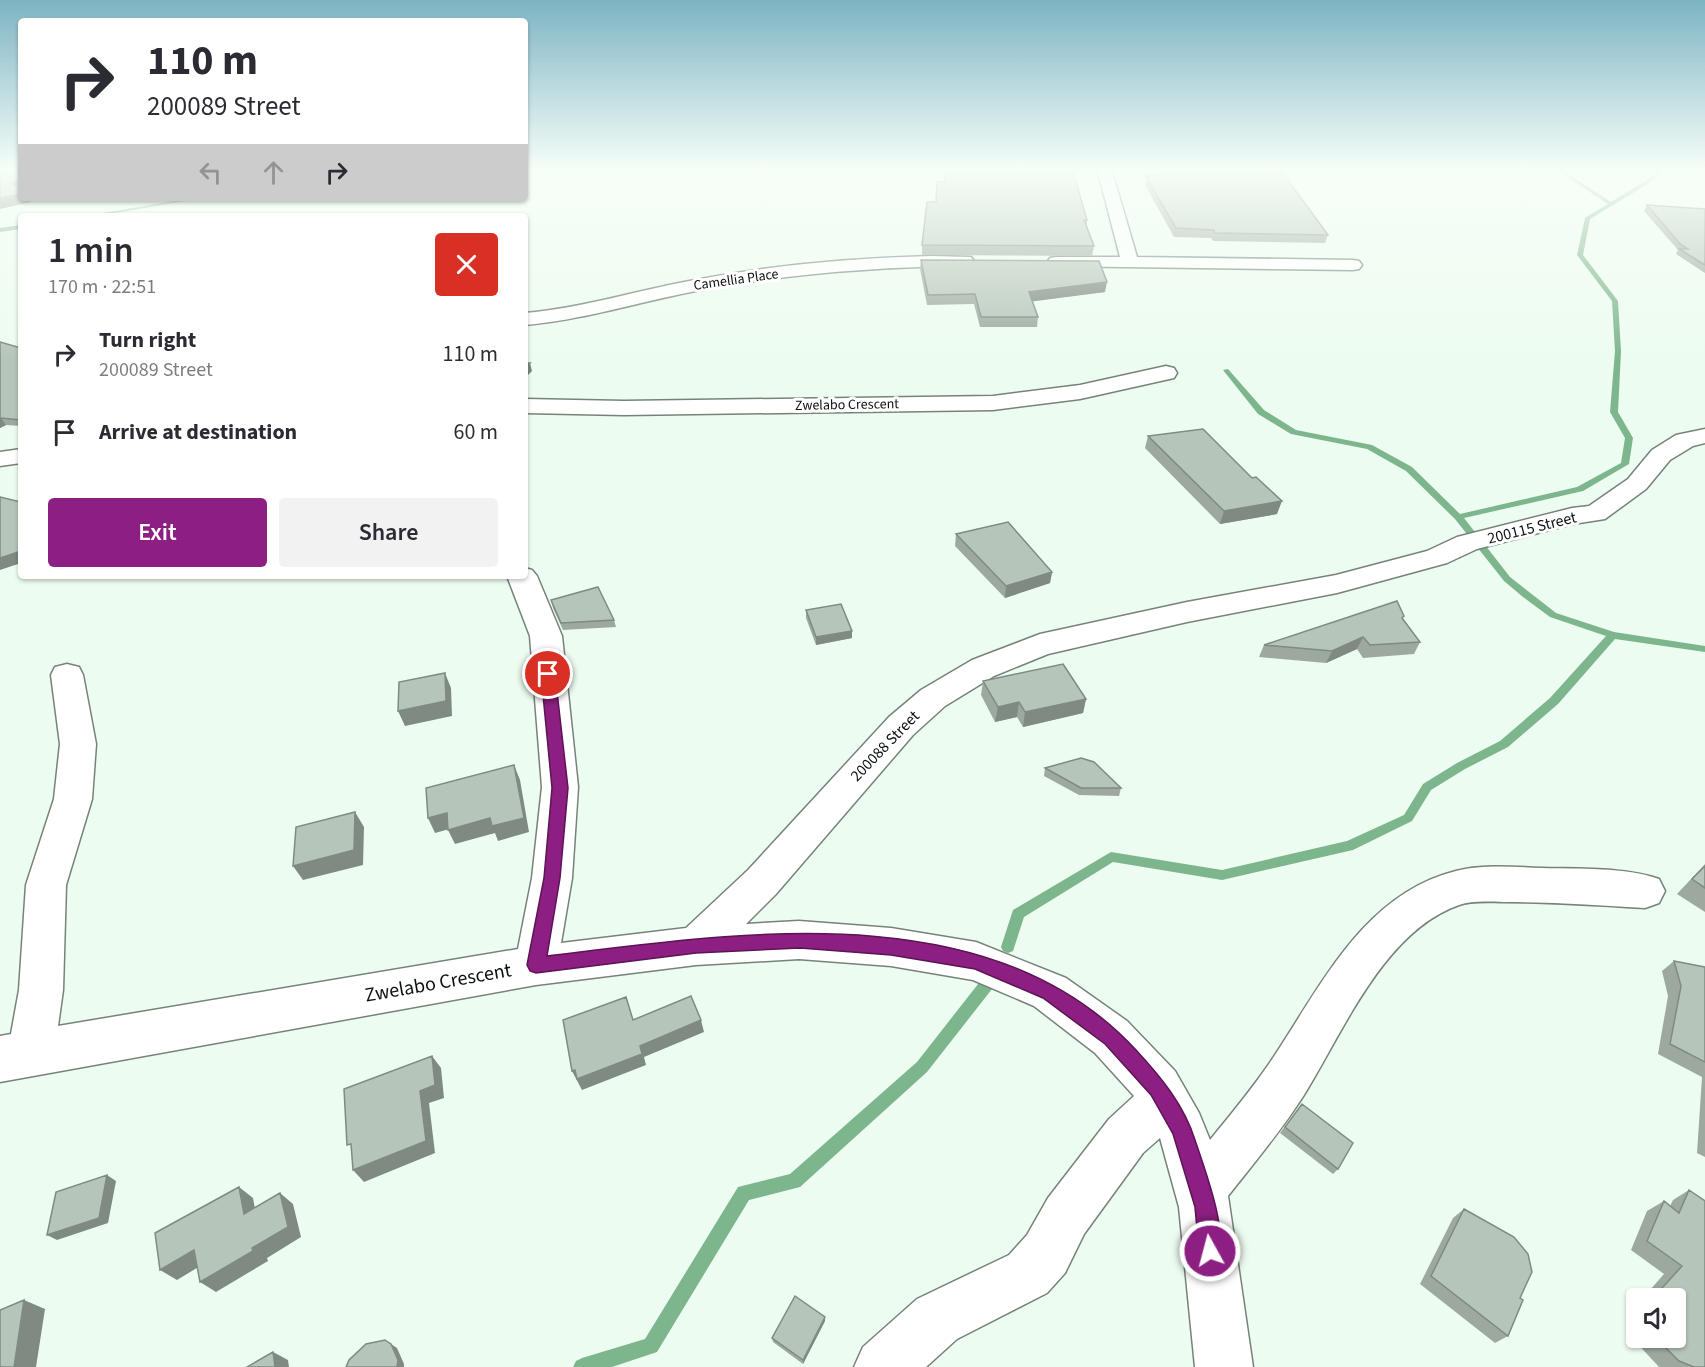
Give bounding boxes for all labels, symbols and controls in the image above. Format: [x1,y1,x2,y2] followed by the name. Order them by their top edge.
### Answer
[147,31,258,91] text: 110 m
[48,42,126,120] icon: right
[147,87,301,126] text: 200089 Street
[194,156,227,189] icon: left
[257,156,290,189] icon: ahead
[320,156,353,189] icon: right
[48,225,134,276] text: 1 min
[435,233,498,296] button: close
[692,264,780,296] street label: Camellia Place
[48,273,156,301] text: 170 m · 22:51
[99,324,196,356] text: Turn right
[48,338,81,371] icon: right
[443,338,498,370] text: 110 m
[99,356,213,384] text: 200089 Street
[795,394,899,416] street label: Zwelabo Crescent
[48,416,81,449] icon: arrive
[99,416,297,448] text: Arrive at destination
[453,416,498,448] text: 60 m
[48,498,267,567] button: Exit
[279,498,498,567] button: Share
[1485,506,1579,550] street label: 200115 Street
[522,648,573,699] pin
[531,657,564,690] icon: arrive
[845,705,925,786] street label: 200088 Street
[362,956,514,1010] street label: Zwelabo Crescent
[1178,1219,1242,1283] position arrow
[1626,1288,1686,1348] map controls
[1626,1288,1686,1348] button: sound

